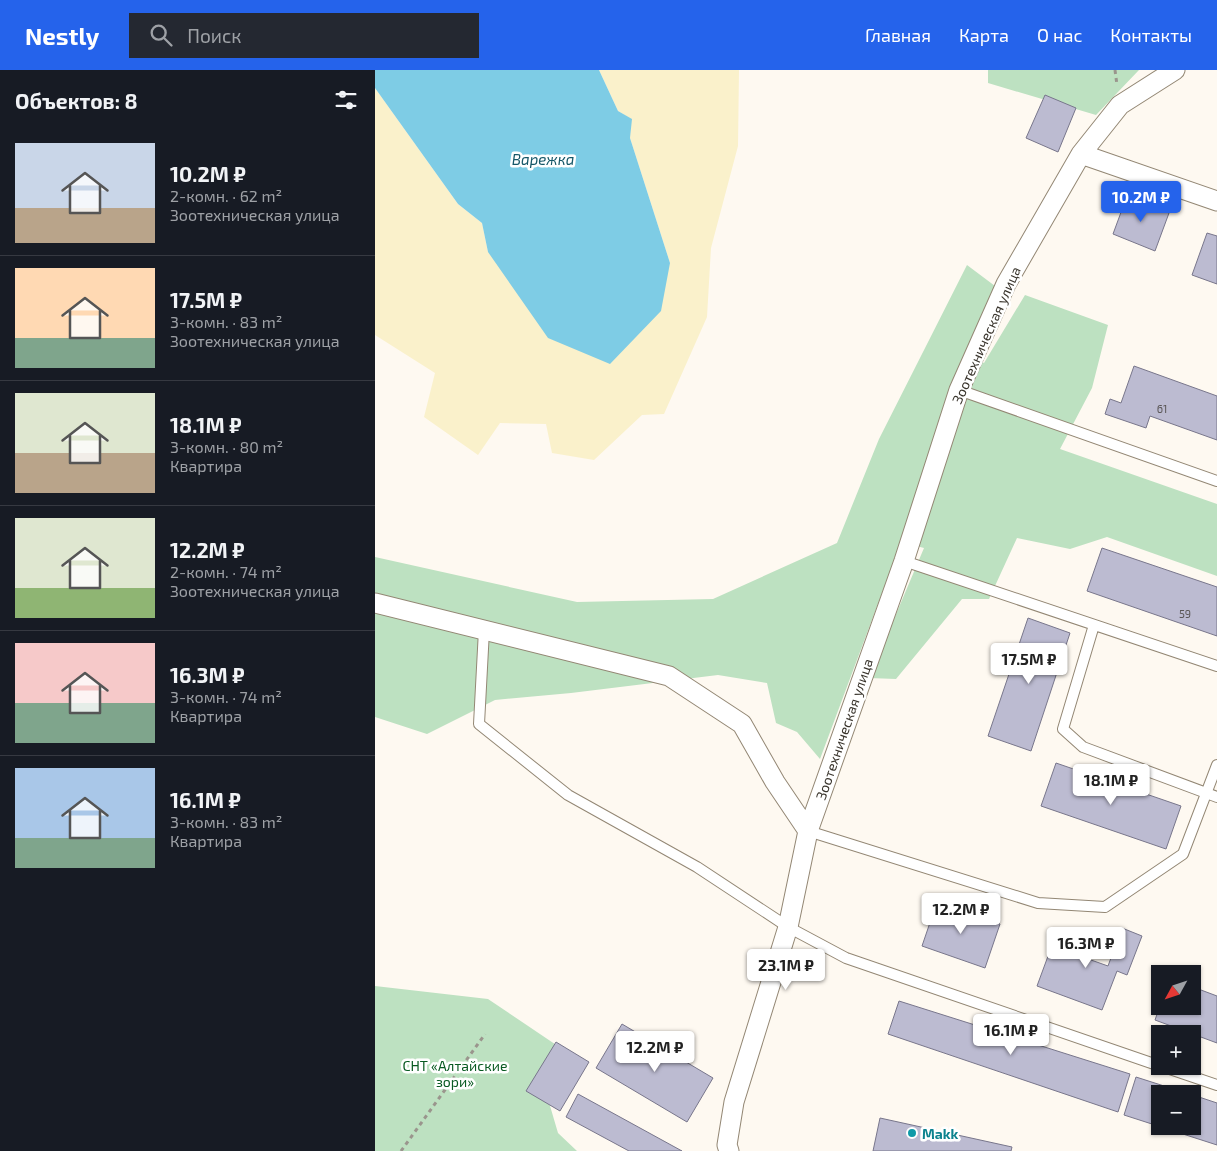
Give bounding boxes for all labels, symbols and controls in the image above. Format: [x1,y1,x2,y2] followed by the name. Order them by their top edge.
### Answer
[129,13,479,58] search box
[25,21,99,50] text: Nestly
[147,21,175,49] icon: search
[187,24,242,47] text: Поиск
[865,24,931,46] text: Главная
[959,24,1009,46] text: Карта
[1037,24,1082,46] text: О нас
[1110,24,1192,46] text: Контакты
[332,86,360,114] icon: filters
[15,88,138,113] text: Объектов: 8
[512,150,574,168] water label: Варежка
[170,161,246,186] text: 10.2M ₽
[55,163,115,223] icon: home
[1095,180,1187,223] pin: 10.2M ₽
[170,186,282,205] text: 2-комн. · 62 m²
[1112,187,1170,206] text: 10.2M ₽
[170,205,340,224] text: Зоотехническая улица
[948,264,1024,406] street label: Зоотехническая улица
[170,287,242,312] text: 17.5M ₽
[55,288,115,348] icon: home
[170,312,282,331] text: 3-комн. · 83 m²
[170,331,340,350] text: Зоотехническая улица
[1157,402,1167,415] house number: 61
[170,412,242,437] text: 18.1M ₽
[55,413,115,473] icon: home
[170,437,283,456] text: 3-комн. · 80 m²
[170,456,242,475] text: Квартира
[170,537,245,562] text: 12.2M ₽
[55,538,115,598] icon: home
[170,562,282,581] text: 2-комн. · 74 m²
[170,581,340,600] text: Зоотехническая улица
[1179,607,1191,620] house number: 59
[983,642,1075,685] pin: 17.5M ₽
[1002,649,1056,668] text: 17.5M ₽
[812,656,876,802] street label: Зоотехническая улица
[170,662,245,687] text: 16.3M ₽
[55,663,115,723] icon: home
[170,687,282,706] text: 3-комн. · 74 m²
[170,706,242,725] text: Квартира
[1065,764,1157,806] pin: 18.1M ₽
[1084,770,1138,789] text: 18.1M ₽
[170,787,241,812] text: 16.1M ₽
[55,788,115,848] icon: home
[170,812,282,831] text: 3-комн. · 83 m²
[170,831,242,850] text: Квартира
[915,892,1007,935] pin: 12.2M ₽
[933,899,989,918] text: 12.2M ₽
[1040,926,1132,969] pin: 16.3M ₽
[1058,933,1114,952] text: 16.3M ₽
[740,948,832,991] pin: 23.1M ₽
[758,955,814,974] text: 23.1M ₽
[1151,965,1201,1015] north arrow
[1151,965,1201,1135] map controls
[965,1014,1057,1056] pin: 16.1M ₽
[984,1020,1038,1039] text: 16.1M ₽
[1151,1025,1201,1075] button: +
[609,1030,701,1073] pin: 12.2M ₽
[627,1037,683,1056] text: 12.2M ₽
[403,1057,507,1090] park label: СНТ «Алтайские зори»
[1151,1085,1201,1135] button: −
[922,1125,959,1142] place label: Makk
[906,1127,918,1139] marker: Makk

